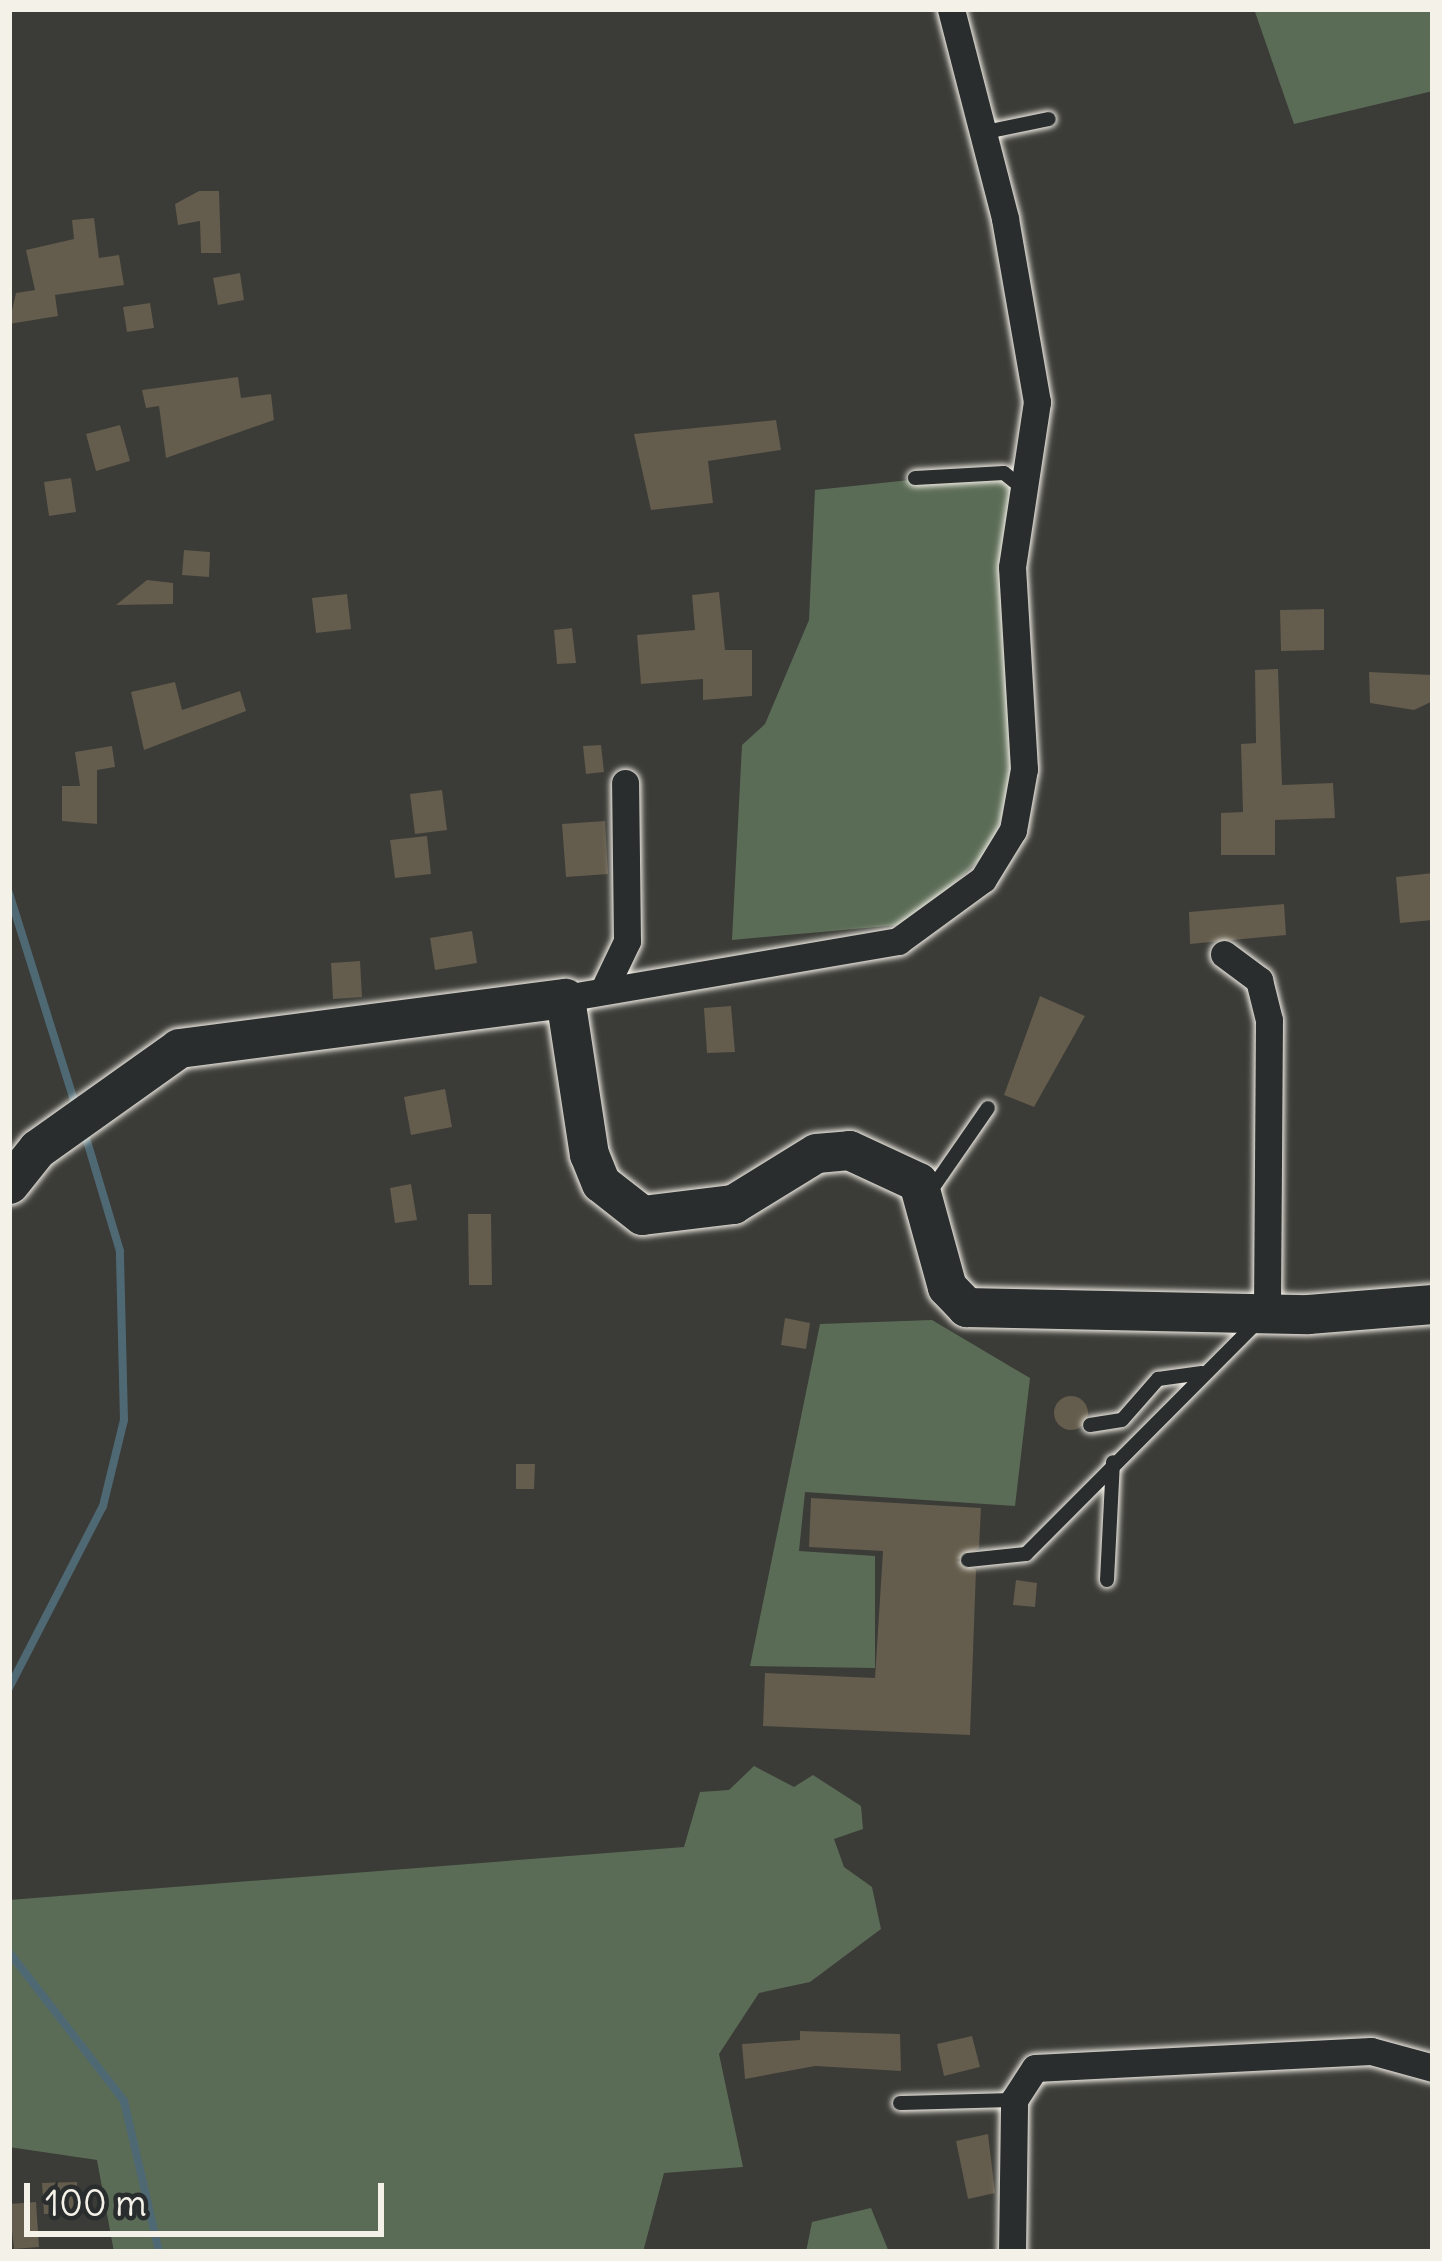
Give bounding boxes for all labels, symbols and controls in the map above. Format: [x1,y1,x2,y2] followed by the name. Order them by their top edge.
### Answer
[30,2159,390,2233] scale bar
[45,2181,147,2226] text: 100 m

